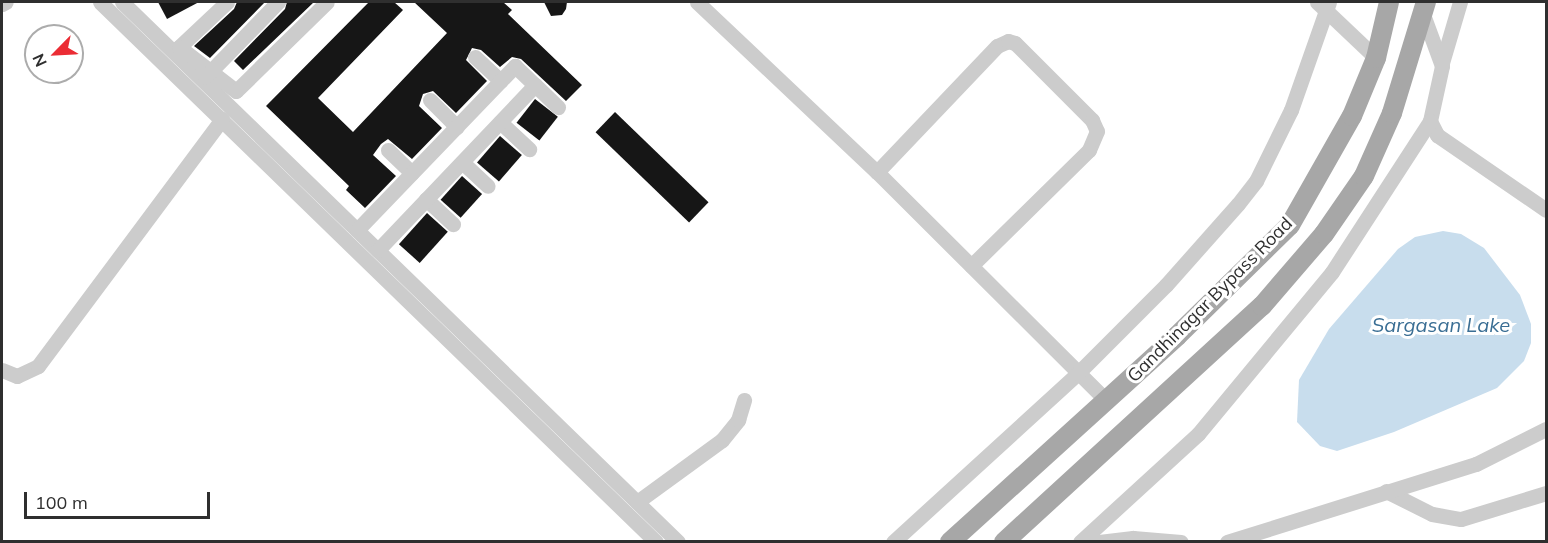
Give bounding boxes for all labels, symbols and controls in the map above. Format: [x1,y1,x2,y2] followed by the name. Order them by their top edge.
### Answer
[24,24,84,84] north arrow
[28,51,51,70] text: N
[1123,213,1297,387] street label: Gandhinagar Bypass Road
[1372,312,1510,336] water label: Sargasan Lake
[27,480,213,518] scale bar
[35,491,88,514] text: 100 m

